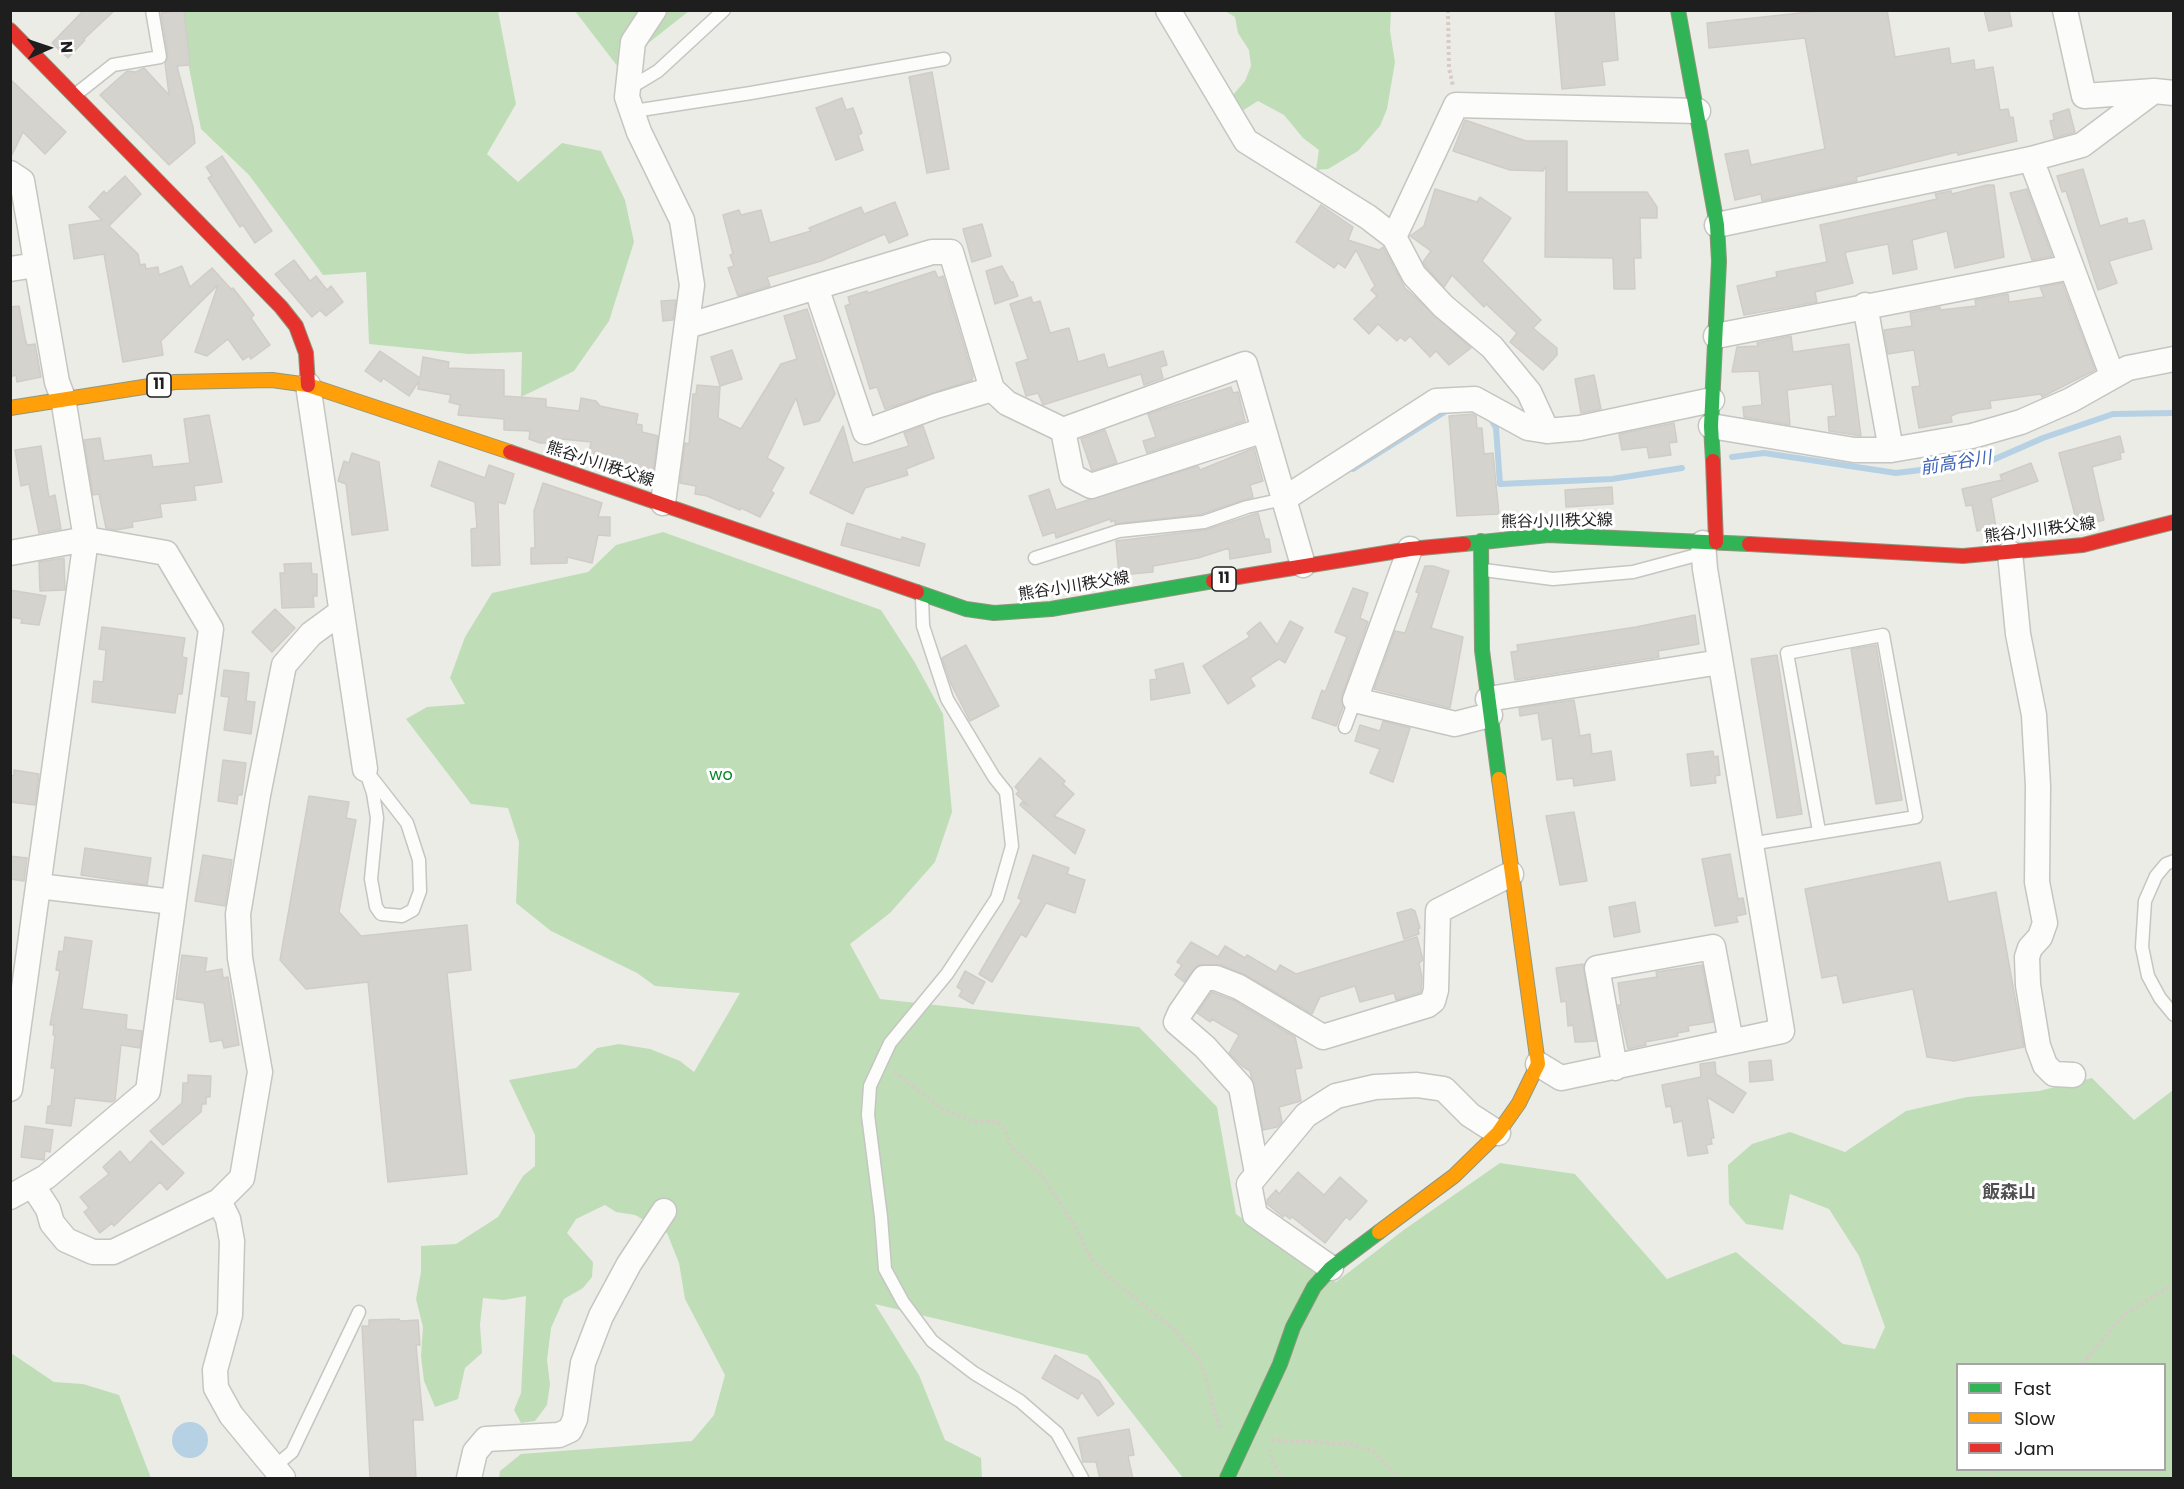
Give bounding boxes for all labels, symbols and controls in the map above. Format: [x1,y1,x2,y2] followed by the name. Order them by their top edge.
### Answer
[18,18,78,78] north arrow
[55,40,78,54] text: N
[147,373,171,397] road number: 11
[544,439,656,491] street label: 熊谷小川秩父線
[1919,448,1993,480] water label: 前高谷川
[1501,511,1613,533] street label: 熊谷小川秩父線
[1983,515,2097,547] street label: 熊谷小川秩父線
[1212,567,1236,591] road number: 11
[1017,569,1131,605] street label: 熊谷小川秩父線
[709,766,733,786] park label: wo
[1982,1182,2036,1204] district label: 飯森山
[1956,1363,2166,1471] legend
[2014,1376,2051,1401] text: Fast
[2014,1406,2055,1431] text: Slow
[2014,1436,2054,1461] text: Jam

